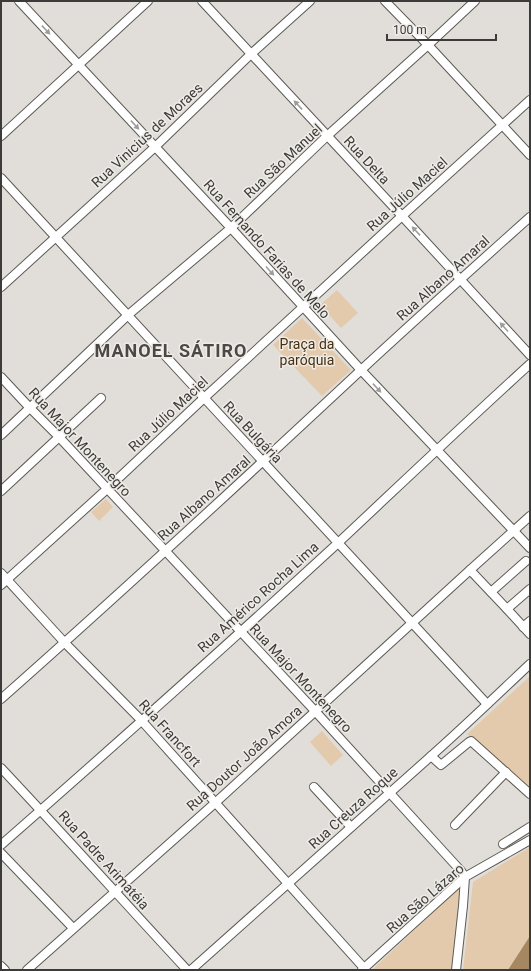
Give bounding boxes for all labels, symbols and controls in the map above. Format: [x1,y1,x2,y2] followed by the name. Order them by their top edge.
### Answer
[387,16,496,42] scale bar
[393,23,427,37] text: 100 m
[41,25,50,34] one-way arrow
[88,79,206,191] street label: Rua Vinicius de Moraes
[294,100,303,110] one-way arrow
[130,119,139,130] one-way arrow
[241,121,325,201] street label: Rua São Manuel
[341,133,393,187] street label: Rua Delta
[364,154,450,234] street label: Rua Júlio Maciel
[200,176,334,322] street label: Rua Fernando Farias de Melo
[411,226,420,236] one-way arrow
[393,232,493,324] street label: Rua Albano Amaral
[266,266,275,277] one-way arrow
[499,321,508,332] one-way arrow
[280,336,334,368] park label: Praça da paróquia
[95,340,247,361] district label: MANOEL SÁTIRO
[125,373,211,455] street label: Rua Júlio Maciel
[372,383,382,393] one-way arrow
[26,384,134,500] street label: Rua Major Montenegro
[220,398,286,466] street label: Rua Bulgária
[154,452,254,544] street label: Rua Albano Amaral
[194,539,322,655] street label: Rua Américo Rocha Lima
[247,620,355,736] street label: Rua Major Montenegro
[136,696,205,770] street label: Rua Francfort
[183,702,305,814] street label: Rua Doutor João Amora
[305,764,401,852] street label: Rua Creuza Roque
[55,807,153,913] street label: Rua Padre Arimatéia
[383,860,467,936] street label: Rua São Lázaro

